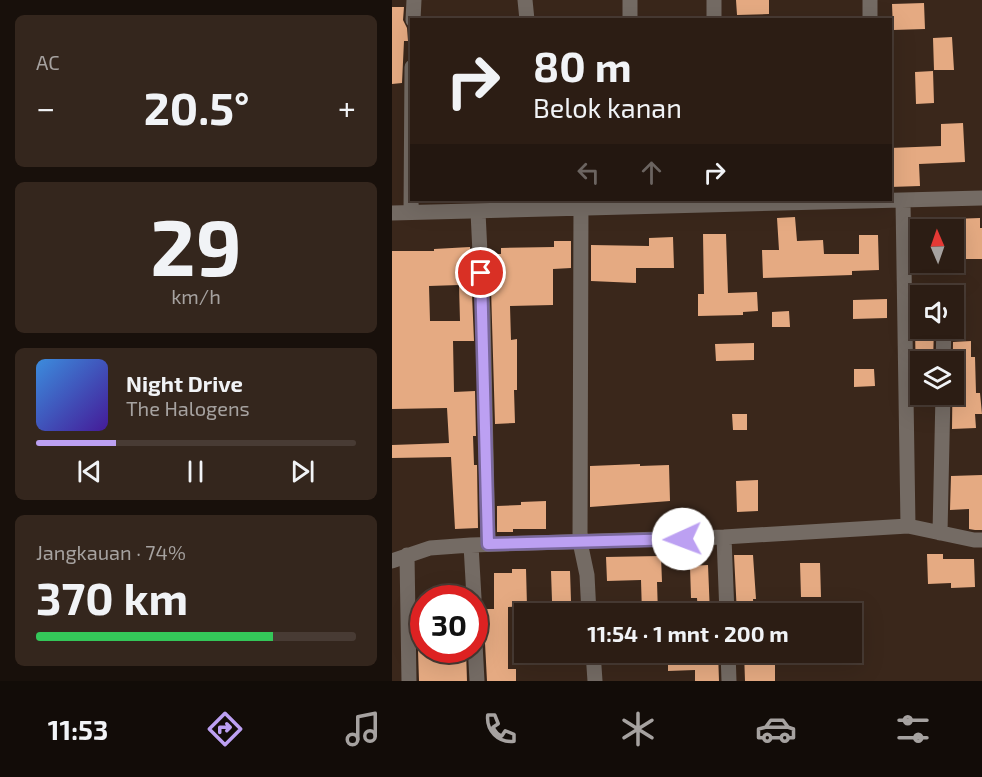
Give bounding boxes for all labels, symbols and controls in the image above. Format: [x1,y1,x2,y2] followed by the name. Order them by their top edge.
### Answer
[533,40,632,90] text: 80 m
[434,42,512,120] icon: right
[36,50,60,74] text: AC
[144,80,249,134] text: 20.5°
[36,87,55,127] text: −
[338,87,356,127] text: +
[533,91,682,123] text: Belok kanan
[572,156,605,189] icon: left
[635,156,668,189] icon: ahead
[698,156,731,189] icon: right
[150,198,242,292] text: 29
[910,219,964,273] north arrow
[910,219,964,405] map controls
[455,247,506,298] pin
[464,256,497,289] icon: arrive
[171,284,221,308] text: km/h
[910,285,964,339] button: sound
[910,351,964,405] button: layers
[126,370,243,396] text: Night Drive
[126,396,250,420] text: The Halogens
[73,455,106,488] icon: previous
[179,455,212,488] icon: pause
[286,455,319,488] icon: next
[651,507,715,571] position arrow
[36,540,186,564] text: Jangkauan · 74%
[36,570,188,624] text: 370 km
[410,585,488,663] speed limit sign: 30
[587,620,789,646] text: 11:54 · 1 mnt · 200 m
[204,708,246,750] icon: directions
[342,708,384,750] icon: music
[479,708,521,750] icon: phone
[617,708,659,750] icon: climate
[755,708,797,750] icon: car
[892,708,934,750] icon: filters
[48,713,108,745] text: 11:53

